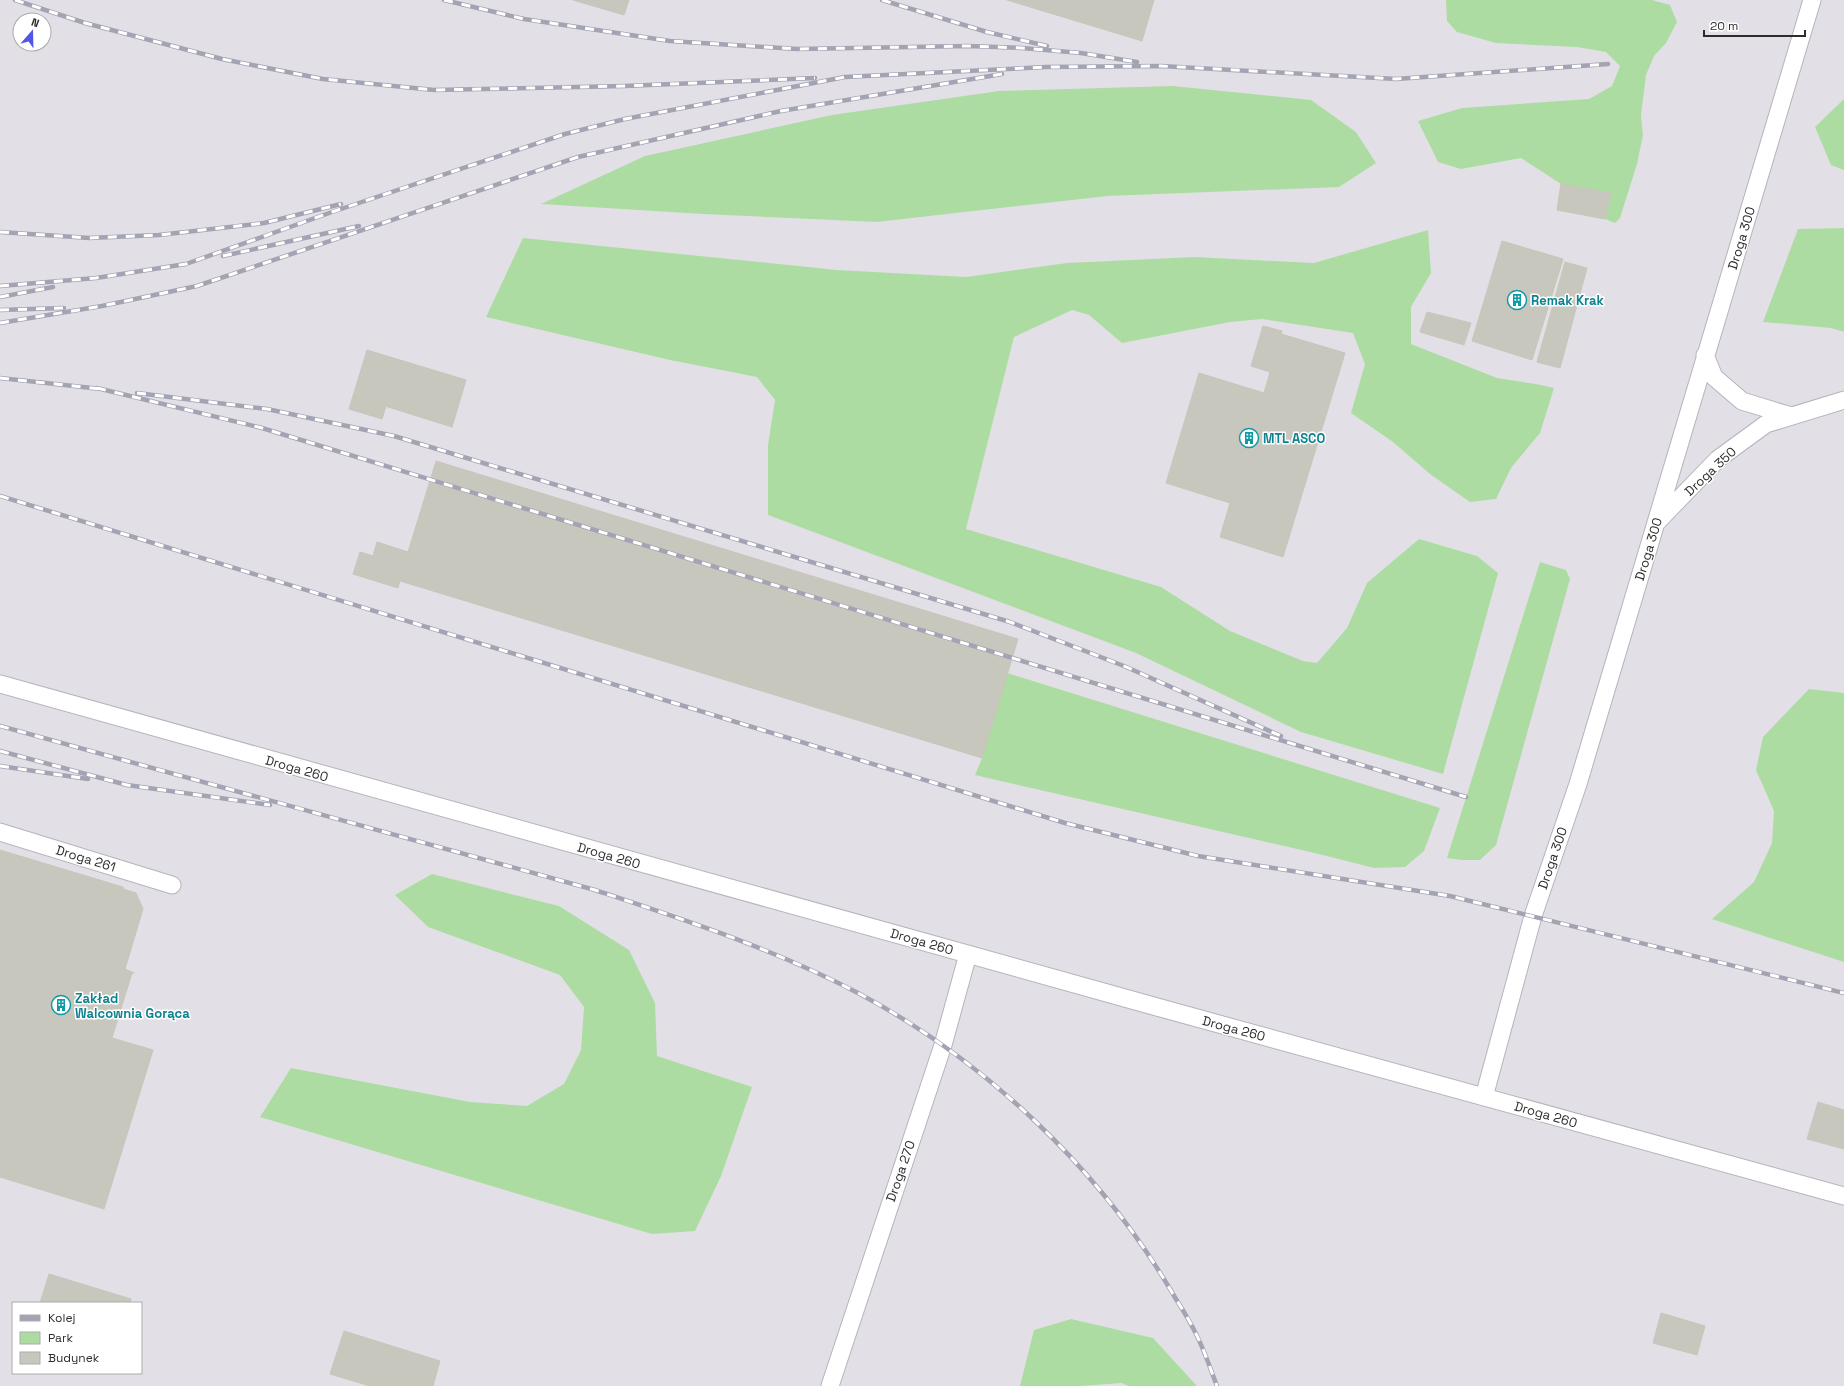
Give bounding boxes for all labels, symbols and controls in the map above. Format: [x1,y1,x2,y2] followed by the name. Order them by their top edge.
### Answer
[12,12,52,52] north arrow
[1704,12,1805,38] scale bar
[30,15,41,30] text: N
[1710,18,1738,34] text: 20 m
[1724,205,1759,272] street label: Droga 300
[1506,289,1528,311] building icon: Remak Krak
[1531,292,1605,309] place label: Remak Krak
[1238,427,1260,449] building icon: MTL ASCO
[1263,430,1325,447] place label: MTL ASCO
[1681,443,1740,500] street label: Droga 350
[1631,516,1666,583] street label: Droga 300
[263,751,330,786] street label: Droga 260
[1534,825,1571,892] street label: Droga 300
[575,838,642,873] street label: Droga 260
[54,841,118,876] street label: Droga 261
[888,924,955,959] street label: Droga 260
[75,990,190,1022] place label: Zakład Walcownia Gorąca
[50,994,72,1016] building icon: Zakład Walcownia Gorąca
[1200,1012,1267,1045] street label: Droga 260
[1512,1097,1579,1132] street label: Droga 260
[882,1138,919,1204] street label: Droga 270
[12,1302,142,1374] legend
[48,1310,76,1326] text: Kolej
[48,1330,73,1346] text: Park
[48,1350,100,1366] text: Budynek

